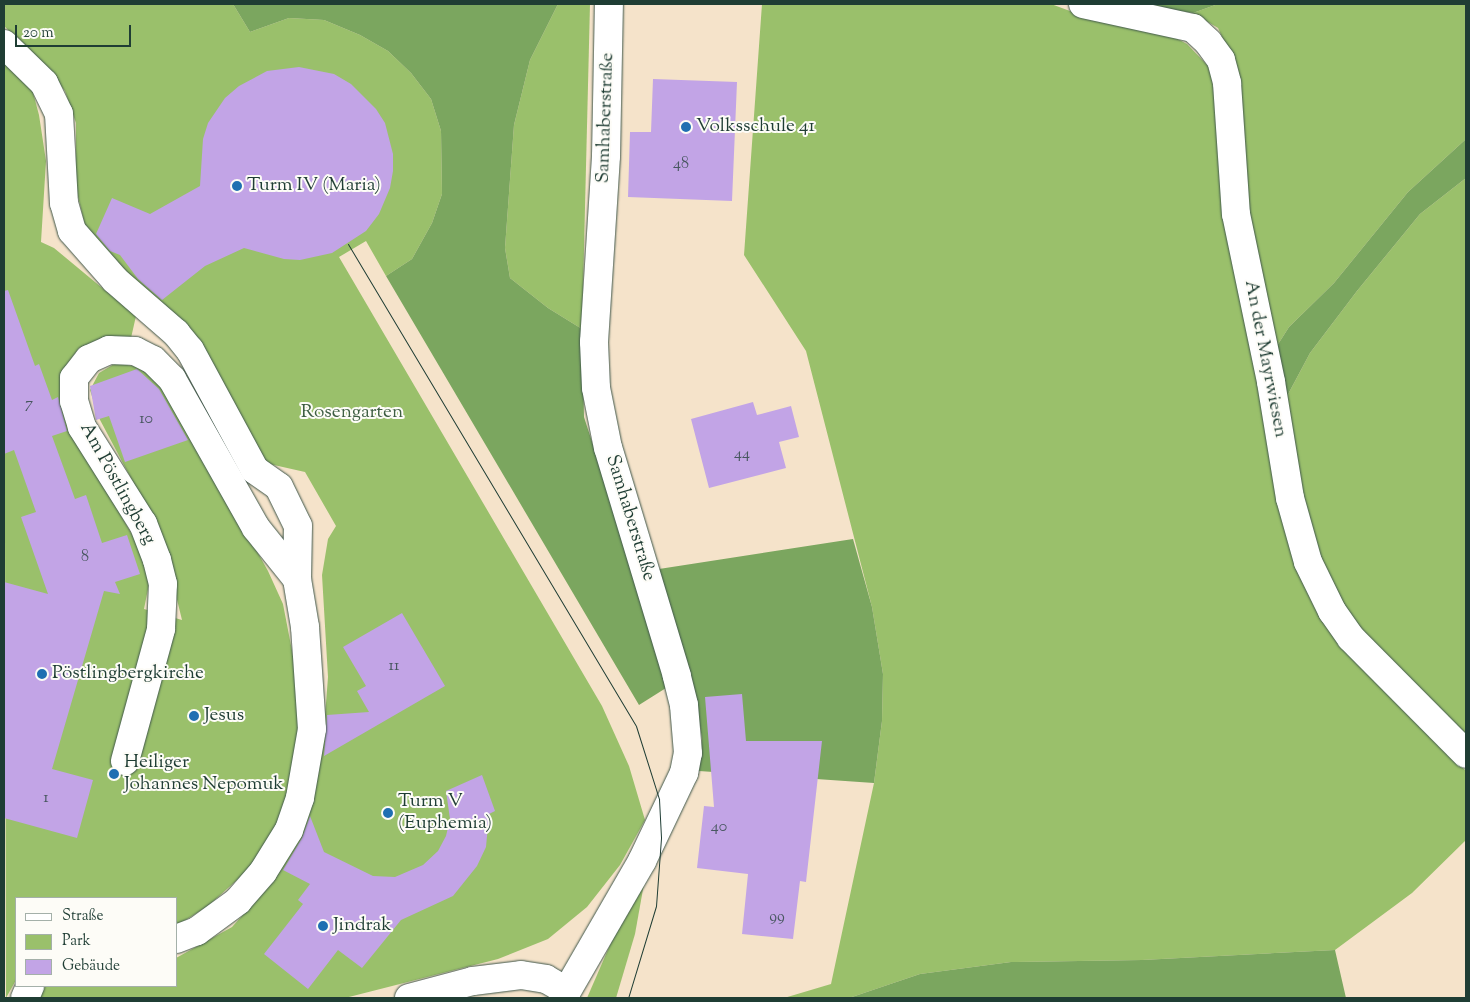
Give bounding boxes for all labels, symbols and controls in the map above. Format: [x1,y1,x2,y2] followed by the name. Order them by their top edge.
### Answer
[18,15,134,47] scale bar
[23,23,54,44] text: 20 m
[592,52,620,184] street label: Samhaberstraße
[696,116,815,138] place label: Volksschule 41
[680,121,692,133] marker: Volksschule 41
[673,155,689,175] house number: 48
[247,175,381,197] place label: Turm IV (Maria)
[231,180,243,192] marker: Turm IV (Maria)
[1239,278,1291,440] street label: An der Mayrwiesen
[25,395,33,415] house number: 7
[301,402,403,424] park label: Rosengarten
[139,410,153,430] house number: 10
[74,419,160,549] street label: Am Pöstlingberg
[734,445,750,465] house number: 44
[600,452,660,584] street label: Samhaberstraße
[81,548,89,568] house number: 8
[389,657,399,677] house number: 11
[52,663,204,685] place label: Pöstlingbergkirche
[36,668,48,680] marker: Pöstlingbergkirche
[204,705,244,727] place label: Jesus
[188,710,200,722] marker: Jesus
[124,752,284,796] place label: Heiliger Johannes Nepomuk
[108,768,120,780] marker: Heiliger Johannes Nepomuk
[43,789,49,809] house number: 1
[398,791,492,835] place label: Turm V (Euphemia)
[382,807,394,819] marker: Turm V (Euphemia)
[711,818,727,838] house number: 40
[15,897,178,987] legend
[62,906,104,927] text: Straße
[769,908,785,928] house number: 99
[333,915,392,937] place label: Jindrak
[317,920,329,932] marker: Jindrak
[62,931,91,952] text: Park
[62,956,120,977] text: Gebäude

